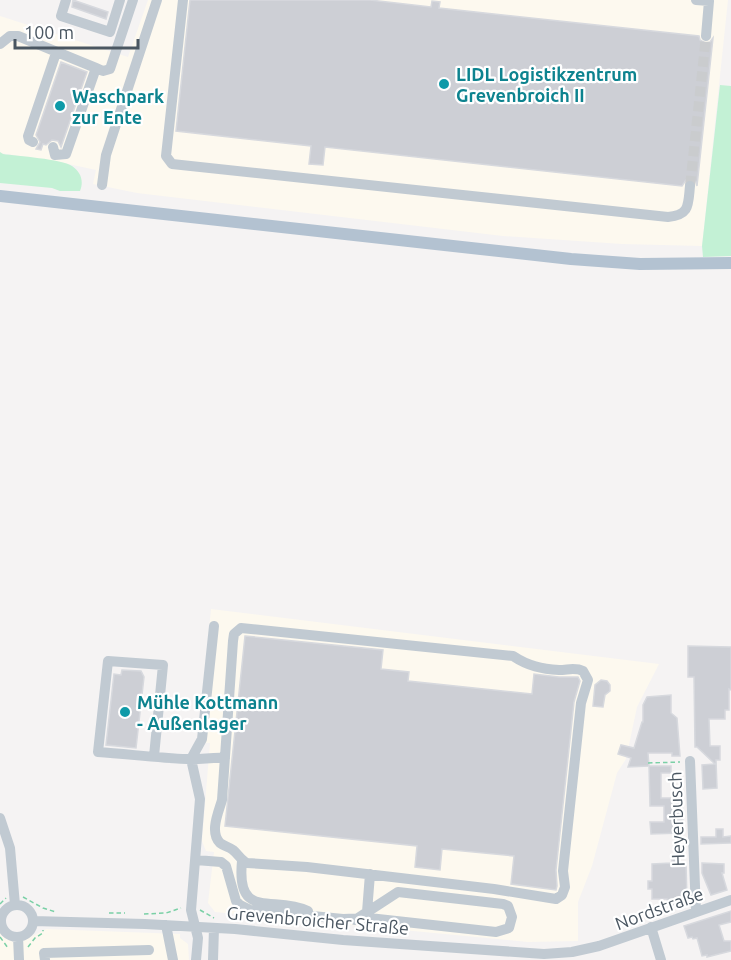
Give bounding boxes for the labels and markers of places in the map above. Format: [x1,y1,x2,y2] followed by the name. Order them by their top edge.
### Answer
[456,64,637,105] place label: LIDL Logistikzentrum Grevenbroich II
[437,77,451,91] marker: LIDL Logistikzentrum Grevenbroich II
[72,86,164,127] place label: Waschpark zur Ente
[53,99,67,113] marker: Waschpark zur Ente
[137,692,278,733] place label: Mühle Kottmann - Außenlager
[118,705,132,719] marker: Mühle Kottmann - Außenlager

